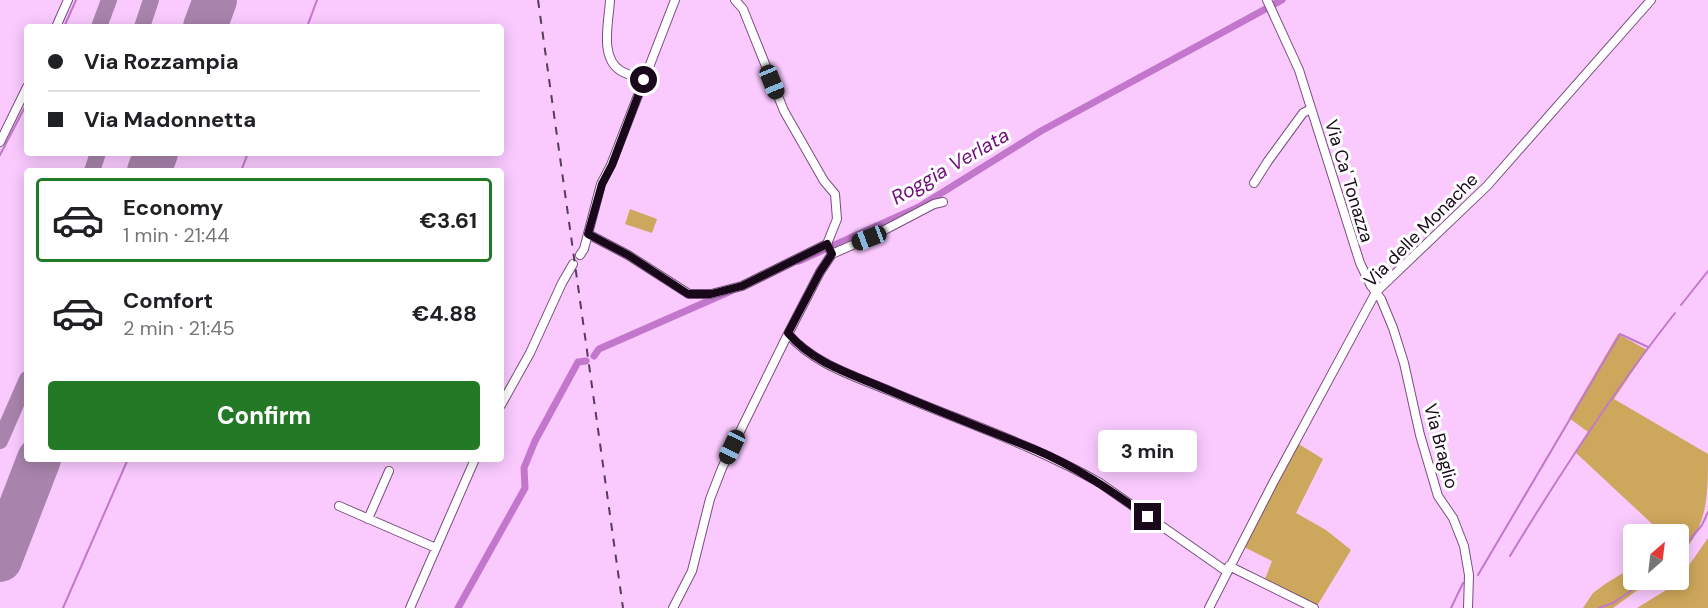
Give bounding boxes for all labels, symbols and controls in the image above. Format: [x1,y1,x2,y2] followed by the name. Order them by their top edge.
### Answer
[84,47,239,76] text: Via Rozzampia
[757,62,787,102] car
[630,66,657,93] route start
[84,105,256,134] text: Via Madonnetta
[1319,117,1379,245] street label: Via Ca' Tonazza
[886,122,1014,210] water label: Roggia Verlata
[1359,168,1483,292] street label: Via delle Monache
[51,193,105,247] icon: car
[123,193,223,222] text: Economy
[420,206,477,235] text: €3.61
[123,222,229,248] text: 1 min · 21:44
[849,223,889,253] car
[51,286,105,340] icon: car
[123,286,213,315] text: Comfort
[412,299,477,328] text: €4.88
[123,315,235,341] text: 2 min · 21:45
[48,381,480,450] button: Confirm
[1418,401,1464,491] street label: Via Braglio
[716,427,748,467] car
[1098,430,1198,472] callout: 3 min
[1121,438,1174,464] text: 3 min
[1134,503,1161,530] route end
[1623,524,1689,590] north arrow
[1623,524,1689,590] map controls

